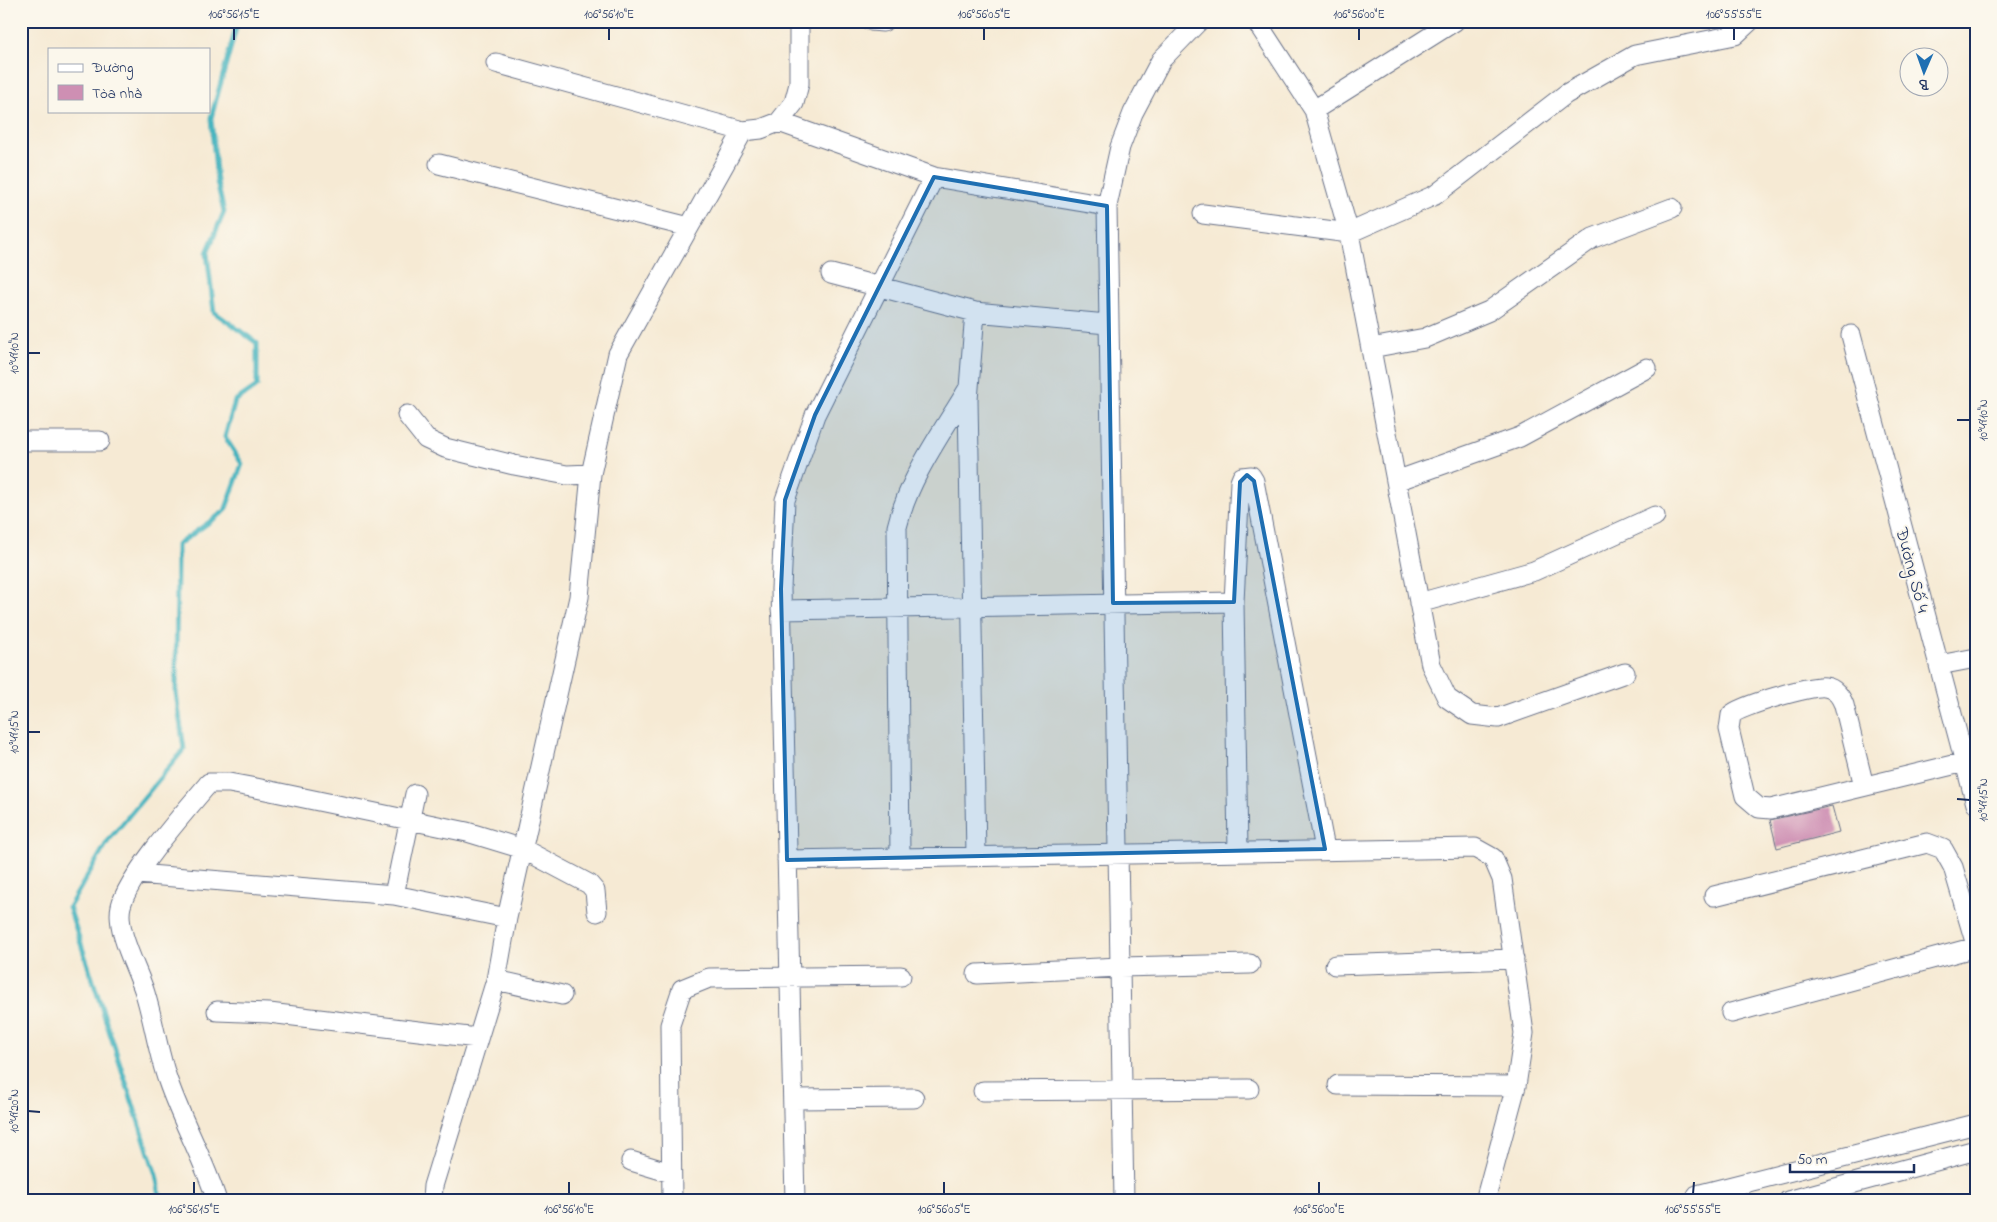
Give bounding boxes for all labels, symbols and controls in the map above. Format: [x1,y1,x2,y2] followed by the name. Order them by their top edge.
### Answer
[208,6,260,24] text: 106°56'15"E
[584,6,634,24] text: 106°56'10"E
[957,6,1011,24] text: 106°56'05"E
[1333,6,1385,24] text: 106°56'00"E
[1706,6,1762,24] text: 106°55'55"E
[48,48,210,112] legend
[1900,48,1950,98] north arrow
[91,57,134,80] text: Đường
[1918,73,1930,94] text: B
[92,83,142,105] text: Tòa nhà
[6,332,24,374] text: 10°49'10"N
[1975,399,1993,441] text: 10°49'10"N
[1886,524,1935,617] street label: Đường Số 4
[6,710,24,754] text: 10°49'15"N
[1975,778,1993,822] text: 10°49'15"N
[6,1089,24,1133] text: 10°49'20"N
[1790,1142,1913,1174] scale bar
[1797,1149,1828,1171] text: 50 m
[168,1201,220,1219] text: 106°56'15"E
[544,1201,594,1219] text: 106°56'10"E
[917,1201,971,1219] text: 106°56'05"E
[1293,1201,1345,1219] text: 106°56'00"E
[1665,1201,1721,1219] text: 106°55'55"E

